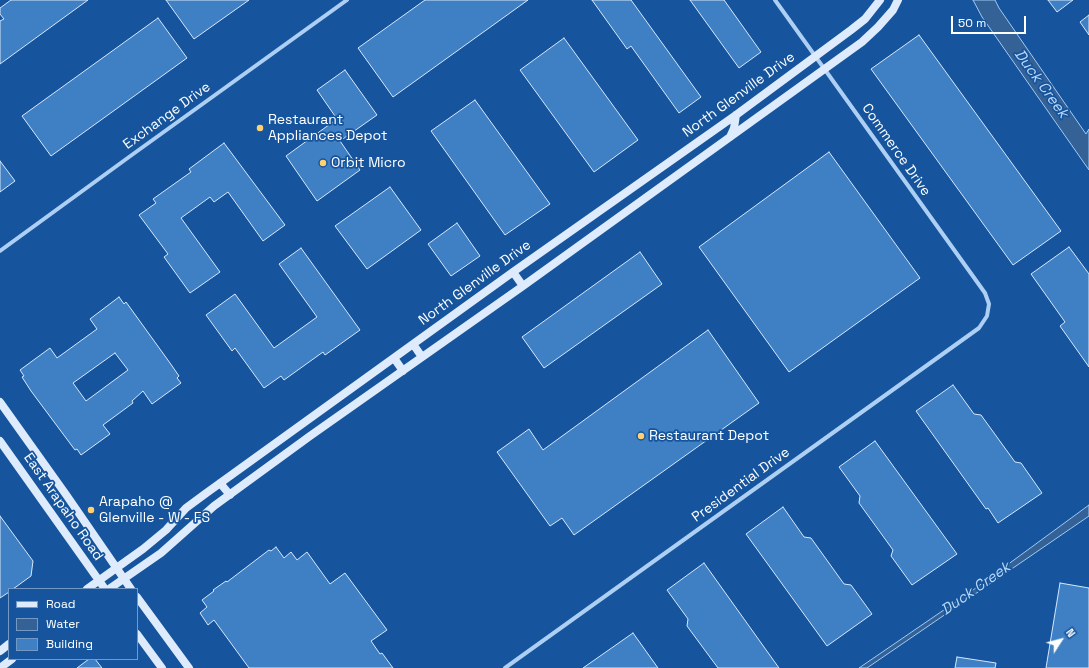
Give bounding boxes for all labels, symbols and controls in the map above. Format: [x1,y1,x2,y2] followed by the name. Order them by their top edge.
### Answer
[953,8,1028,34] scale bar
[958,15,986,31] text: 50 m
[1010,46,1072,122] water label: Duck Creek
[680,49,798,141] street label: North Glenville Drive
[120,79,214,153] street label: Exchange Drive
[858,101,934,199] street label: Commerce Drive
[268,112,387,144] place label: Restaurant Appliances Depot
[255,123,265,133] marker: Restaurant Appliances Depot
[331,155,406,171] place label: Orbit Micro
[318,158,328,168] marker: Orbit Micro
[416,237,534,329] street label: North Glenville Drive
[649,428,769,444] place label: Restaurant Depot
[636,431,646,441] marker: Restaurant Depot
[689,444,793,526] street label: Presidential Drive
[20,450,106,564] street label: East Arapaho Road
[99,494,210,526] place label: Arapaho @ Glenville - W - FS
[86,505,96,515] marker: Arapaho @ Glenville - W - FS
[938,558,1014,620] water label: Duck Creek
[8,588,138,660] legend
[46,596,75,612] text: Road
[46,616,80,632] text: Water
[1041,620,1081,660] north arrow
[1063,626,1079,640] text: N
[46,636,93,652] text: Building

